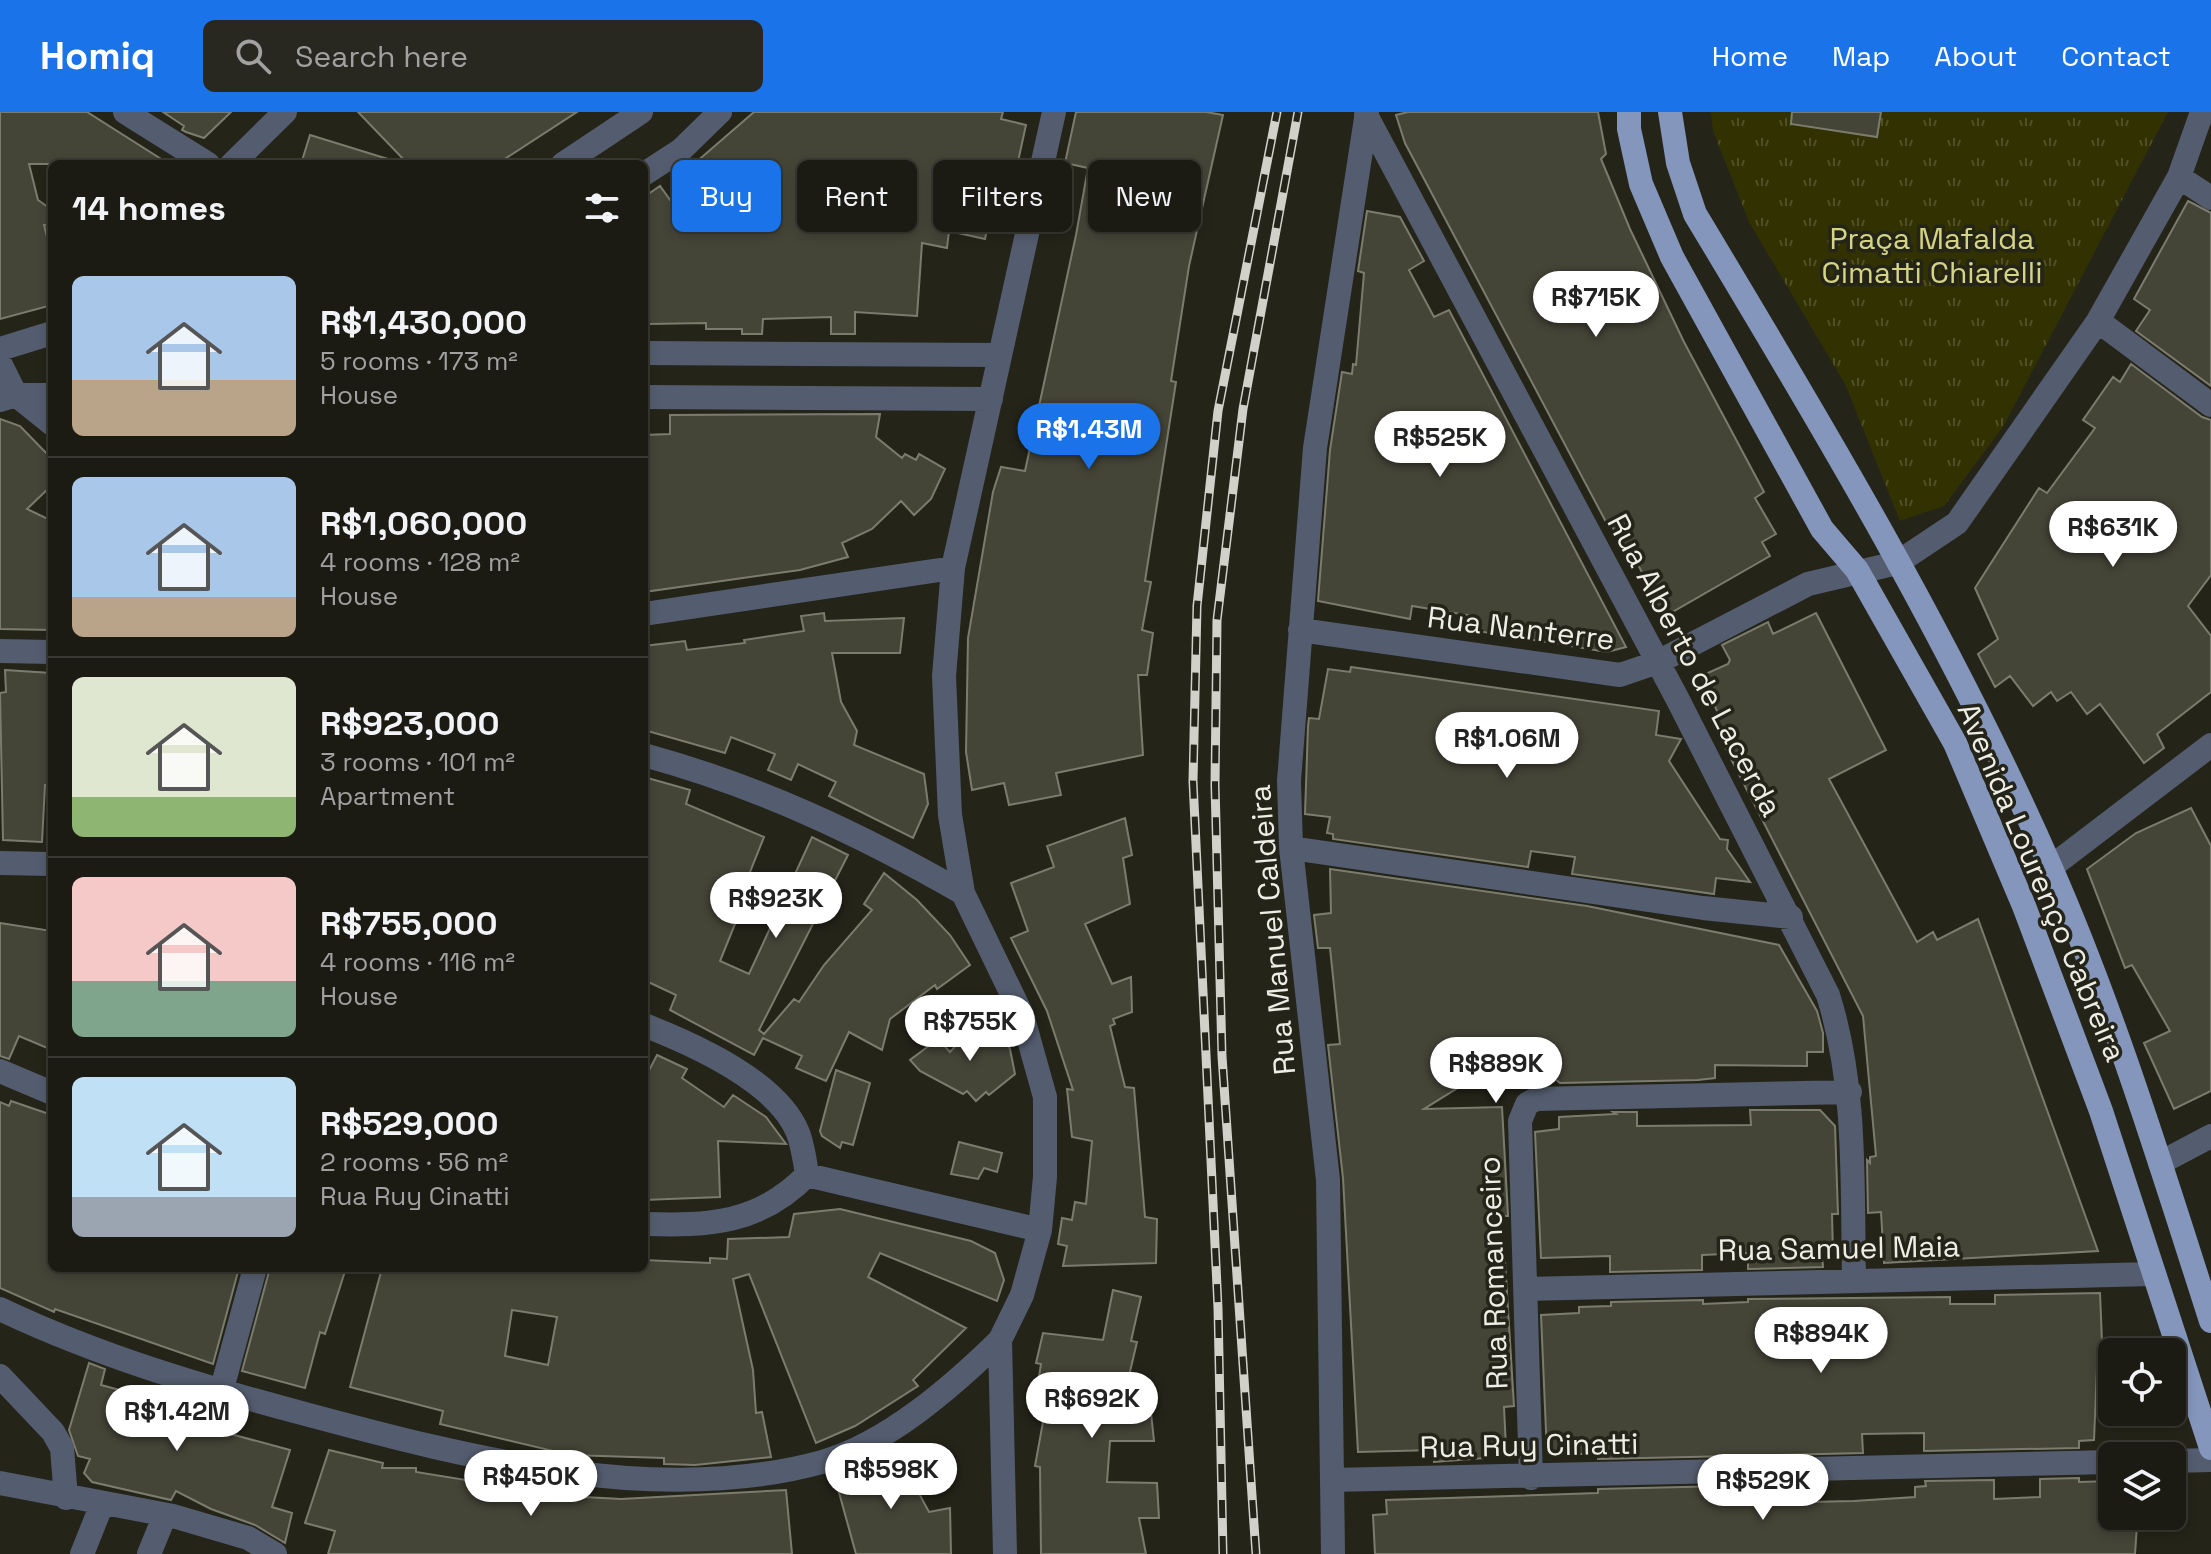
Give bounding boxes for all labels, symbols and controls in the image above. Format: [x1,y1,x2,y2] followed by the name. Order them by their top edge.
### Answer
[203,20,763,92] search box
[40,32,155,80] text: Homiq
[231,34,275,78] icon: search
[295,37,468,76] text: Search here
[1712,38,1788,74] text: Home
[1832,38,1890,74] text: Map
[1934,38,2017,74] text: About
[2061,38,2171,74] text: Contact
[672,160,781,232] chip: Buy
[797,160,917,232] chip: Rent
[933,160,1072,232] chip: Filters
[1088,160,1201,232] chip: New
[580,186,624,230] icon: filters
[72,187,226,230] text: 14 homes
[1821,219,2043,292] park label: Praça Mafalda Cimatti Chiarelli
[1531,271,1661,339] pin: R$715K
[1551,280,1641,314] text: R$715K
[320,301,527,344] text: R$1,430,000
[136,308,232,404] icon: home
[320,344,518,378] text: 5 rooms · 173 m²
[320,378,398,412] text: House
[1015,403,1163,471] pin: R$1.43M
[1375,411,1505,479] pin: R$525K
[1036,412,1142,446] text: R$1.43M
[1393,420,1487,454] text: R$525K
[2048,501,2178,569] pin: R$631K
[320,502,527,545] text: R$1,060,000
[1599,507,1791,823] street label: Rua Alberto de Lacerda
[136,509,232,605] icon: home
[2067,510,2159,544] text: R$631K
[320,545,520,579] text: 4 rooms · 128 m²
[320,579,398,613] text: House
[1425,597,1617,659] street label: Rua Nanterre
[1949,697,2135,1067] street label: Avenida Lourenço Cabreira
[320,702,500,745] text: R$923,000
[136,709,232,805] icon: home
[1433,712,1581,780] pin: R$1.06M
[1453,721,1561,755] text: R$1.06M
[320,745,515,779] text: 3 rooms · 101 m²
[320,779,455,813] text: Apartment
[1240,783,1304,1077] street label: Rua Manuel Caldeira
[711,872,841,940] pin: R$923K
[728,881,824,915] text: R$923K
[320,902,497,945] text: R$755,000
[136,909,232,1005] icon: home
[320,945,515,979] text: 4 rooms · 116 m²
[320,979,398,1013] text: House
[905,995,1035,1063] pin: R$755K
[923,1004,1017,1038] text: R$755K
[1431,1037,1561,1105] pin: R$889K
[1448,1046,1544,1080] text: R$889K
[320,1102,499,1145] text: R$529,000
[136,1109,232,1205] icon: home
[320,1145,508,1179] text: 2 rooms · 56 m²
[1469,1156,1517,1390] street label: Rua Romanceiro
[320,1179,510,1213] text: Rua Ruy Cinatti
[1717,1226,1961,1270] street label: Rua Samuel Maia
[1756,1307,1886,1375] pin: R$894K
[1773,1316,1869,1350] text: R$894K
[2098,1338,2186,1530] map controls
[2098,1338,2186,1426] button: locate
[1027,1372,1157,1440] pin: R$692K
[1044,1381,1140,1415] text: R$692K
[103,1385,251,1453] pin: R$1.42M
[124,1394,230,1428] text: R$1.42M
[1419,1424,1639,1466] street label: Rua Ruy Cinatti
[2098,1442,2186,1530] button: layers
[826,1443,956,1511] pin: R$598K
[466,1450,596,1518] pin: R$450K
[843,1452,939,1486] text: R$598K
[1698,1454,1828,1522] pin: R$529K
[482,1459,580,1493] text: R$450K
[1715,1463,1811,1497] text: R$529K

